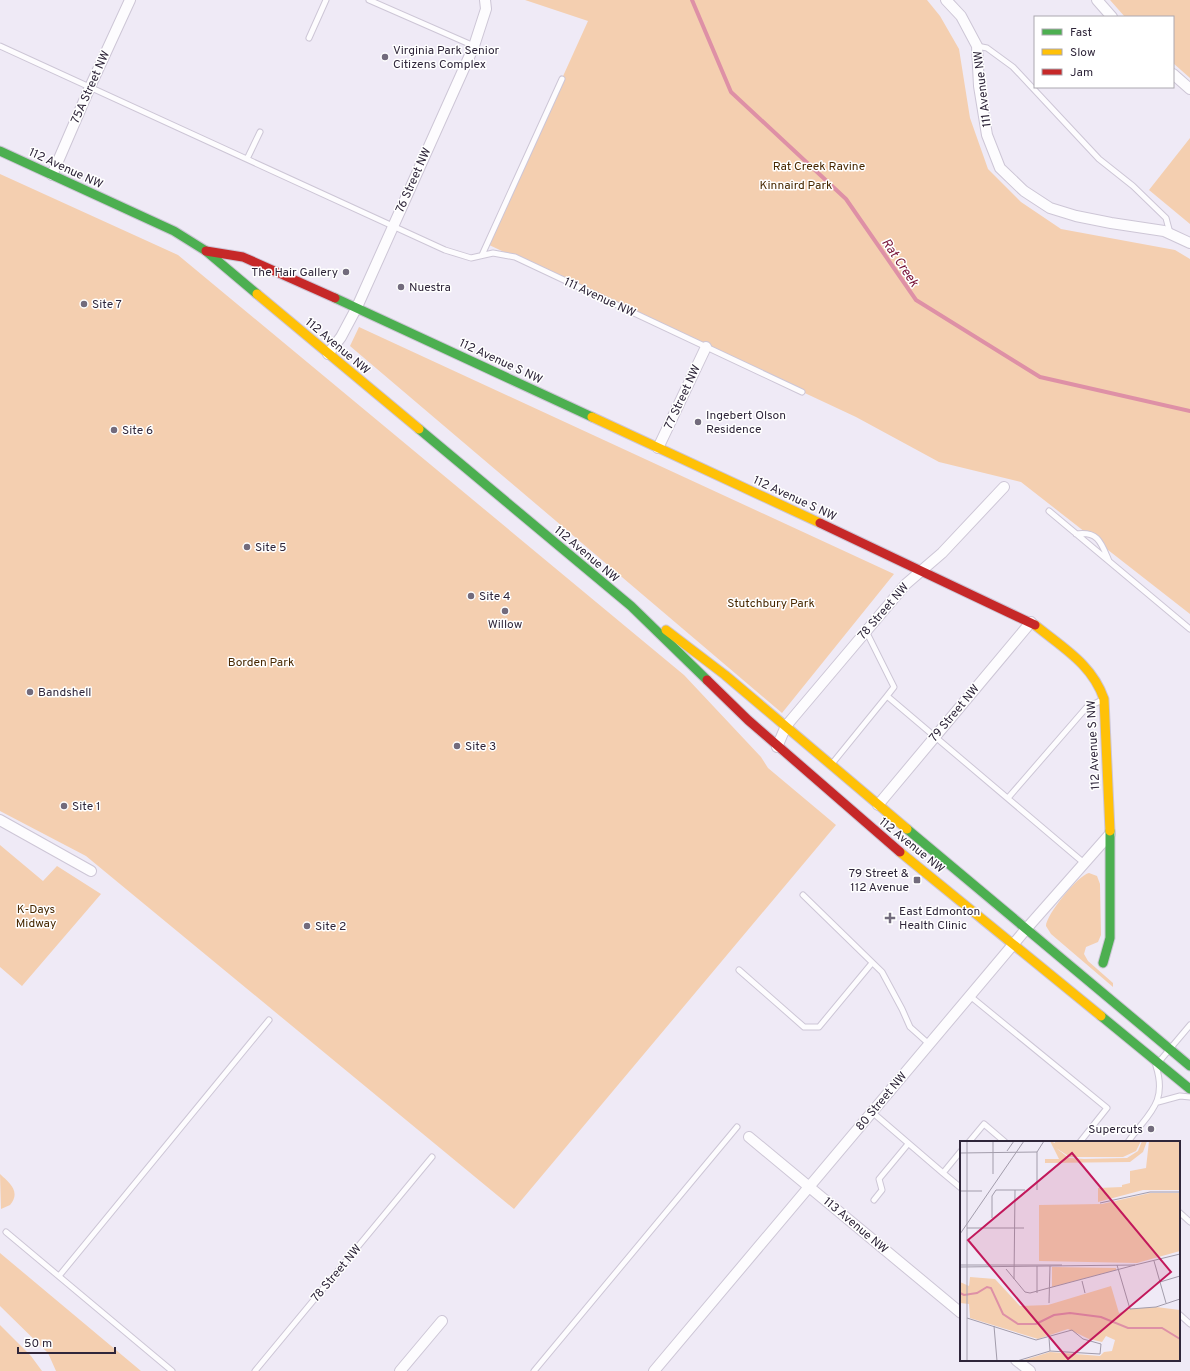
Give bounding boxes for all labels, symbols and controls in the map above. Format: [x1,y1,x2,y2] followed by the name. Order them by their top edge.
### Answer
[1034,16,1174,88] legend
[1070,25,1092,41] text: Fast
[393,43,500,73] place label: Virginia Park Senior Citizens Complex
[1070,45,1096,61] text: Slow
[68,48,114,126] street label: 75A Street NW
[970,50,996,128] street label: 111 Avenue NW
[380,52,390,62] marker: Virginia Park Senior Citizens Complex
[1070,65,1093,81] text: Jam
[26,145,105,193] street label: 112 Avenue NW
[392,145,435,216] street label: 76 Street NW
[773,159,865,175] park label: Rat Creek Ravine
[760,178,832,194] park label: Kinnaird Park
[877,236,922,291] water label: Rat Creek
[251,265,338,281] place label: The Hair Gallery
[341,267,351,277] marker: The Hair Gallery
[561,274,638,321] street label: 111 Avenue NW
[409,280,451,296] place label: Nuestra
[396,282,406,292] marker: Nuestra
[92,297,122,313] place label: Site 7
[79,299,89,309] marker: Site 7
[302,315,373,379] street label: 112 Avenue NW
[456,336,545,388] street label: 112 Avenue S NW
[661,362,705,432] street label: 77 Street NW
[706,408,786,438] place label: Ingebert Olson Residence
[693,417,703,427] marker: Ingebert Olson Residence
[122,423,153,439] place label: Site 6
[109,425,119,435] marker: Site 6
[750,473,839,525] street label: 112 Avenue S NW
[551,523,622,587] street label: 112 Avenue NW
[255,540,286,556] place label: Site 5
[242,542,252,552] marker: Site 5
[855,580,913,643] street label: 78 Street NW
[479,589,510,605] place label: Site 4
[466,591,476,601] marker: Site 4
[727,596,815,612] park label: Stutchbury Park
[500,606,510,616] marker: Willow
[488,617,523,633] place label: Willow
[228,655,294,671] park label: Borden Park
[926,681,984,746] street label: 79 Street NW
[38,685,91,701] place label: Bandshell
[25,687,35,697] marker: Bandshell
[1084,700,1104,790] street label: 112 Avenue S NW
[465,739,496,755] place label: Site 3
[452,741,462,751] marker: Site 3
[72,799,100,815] place label: Site 1
[59,801,69,811] marker: Site 1
[875,814,948,877] street label: 112 Avenue NW
[849,866,909,896] place label: 79 Street & 112 Avenue
[912,875,922,885] marker: 79 Street & 112 Avenue
[16,902,56,932] park label: K-Days Midway
[899,904,980,934] place label: East Edmonton Health Clinic
[884,912,896,924] marker: East Edmonton Health Clinic
[315,919,346,935] place label: Site 2
[302,921,312,931] marker: Site 2
[852,1069,911,1134] street label: 80 Street NW
[1088,1122,1143,1138] place label: Supercuts
[1146,1124,1156,1134] marker: Supercuts
[960,1141,1180,1361] inset map
[820,1194,891,1258] street label: 113 Avenue NW
[308,1242,366,1306] street label: 78 Street NW
[18,1329,115,1355] scale bar
[24,1336,52,1352] text: 50 m

